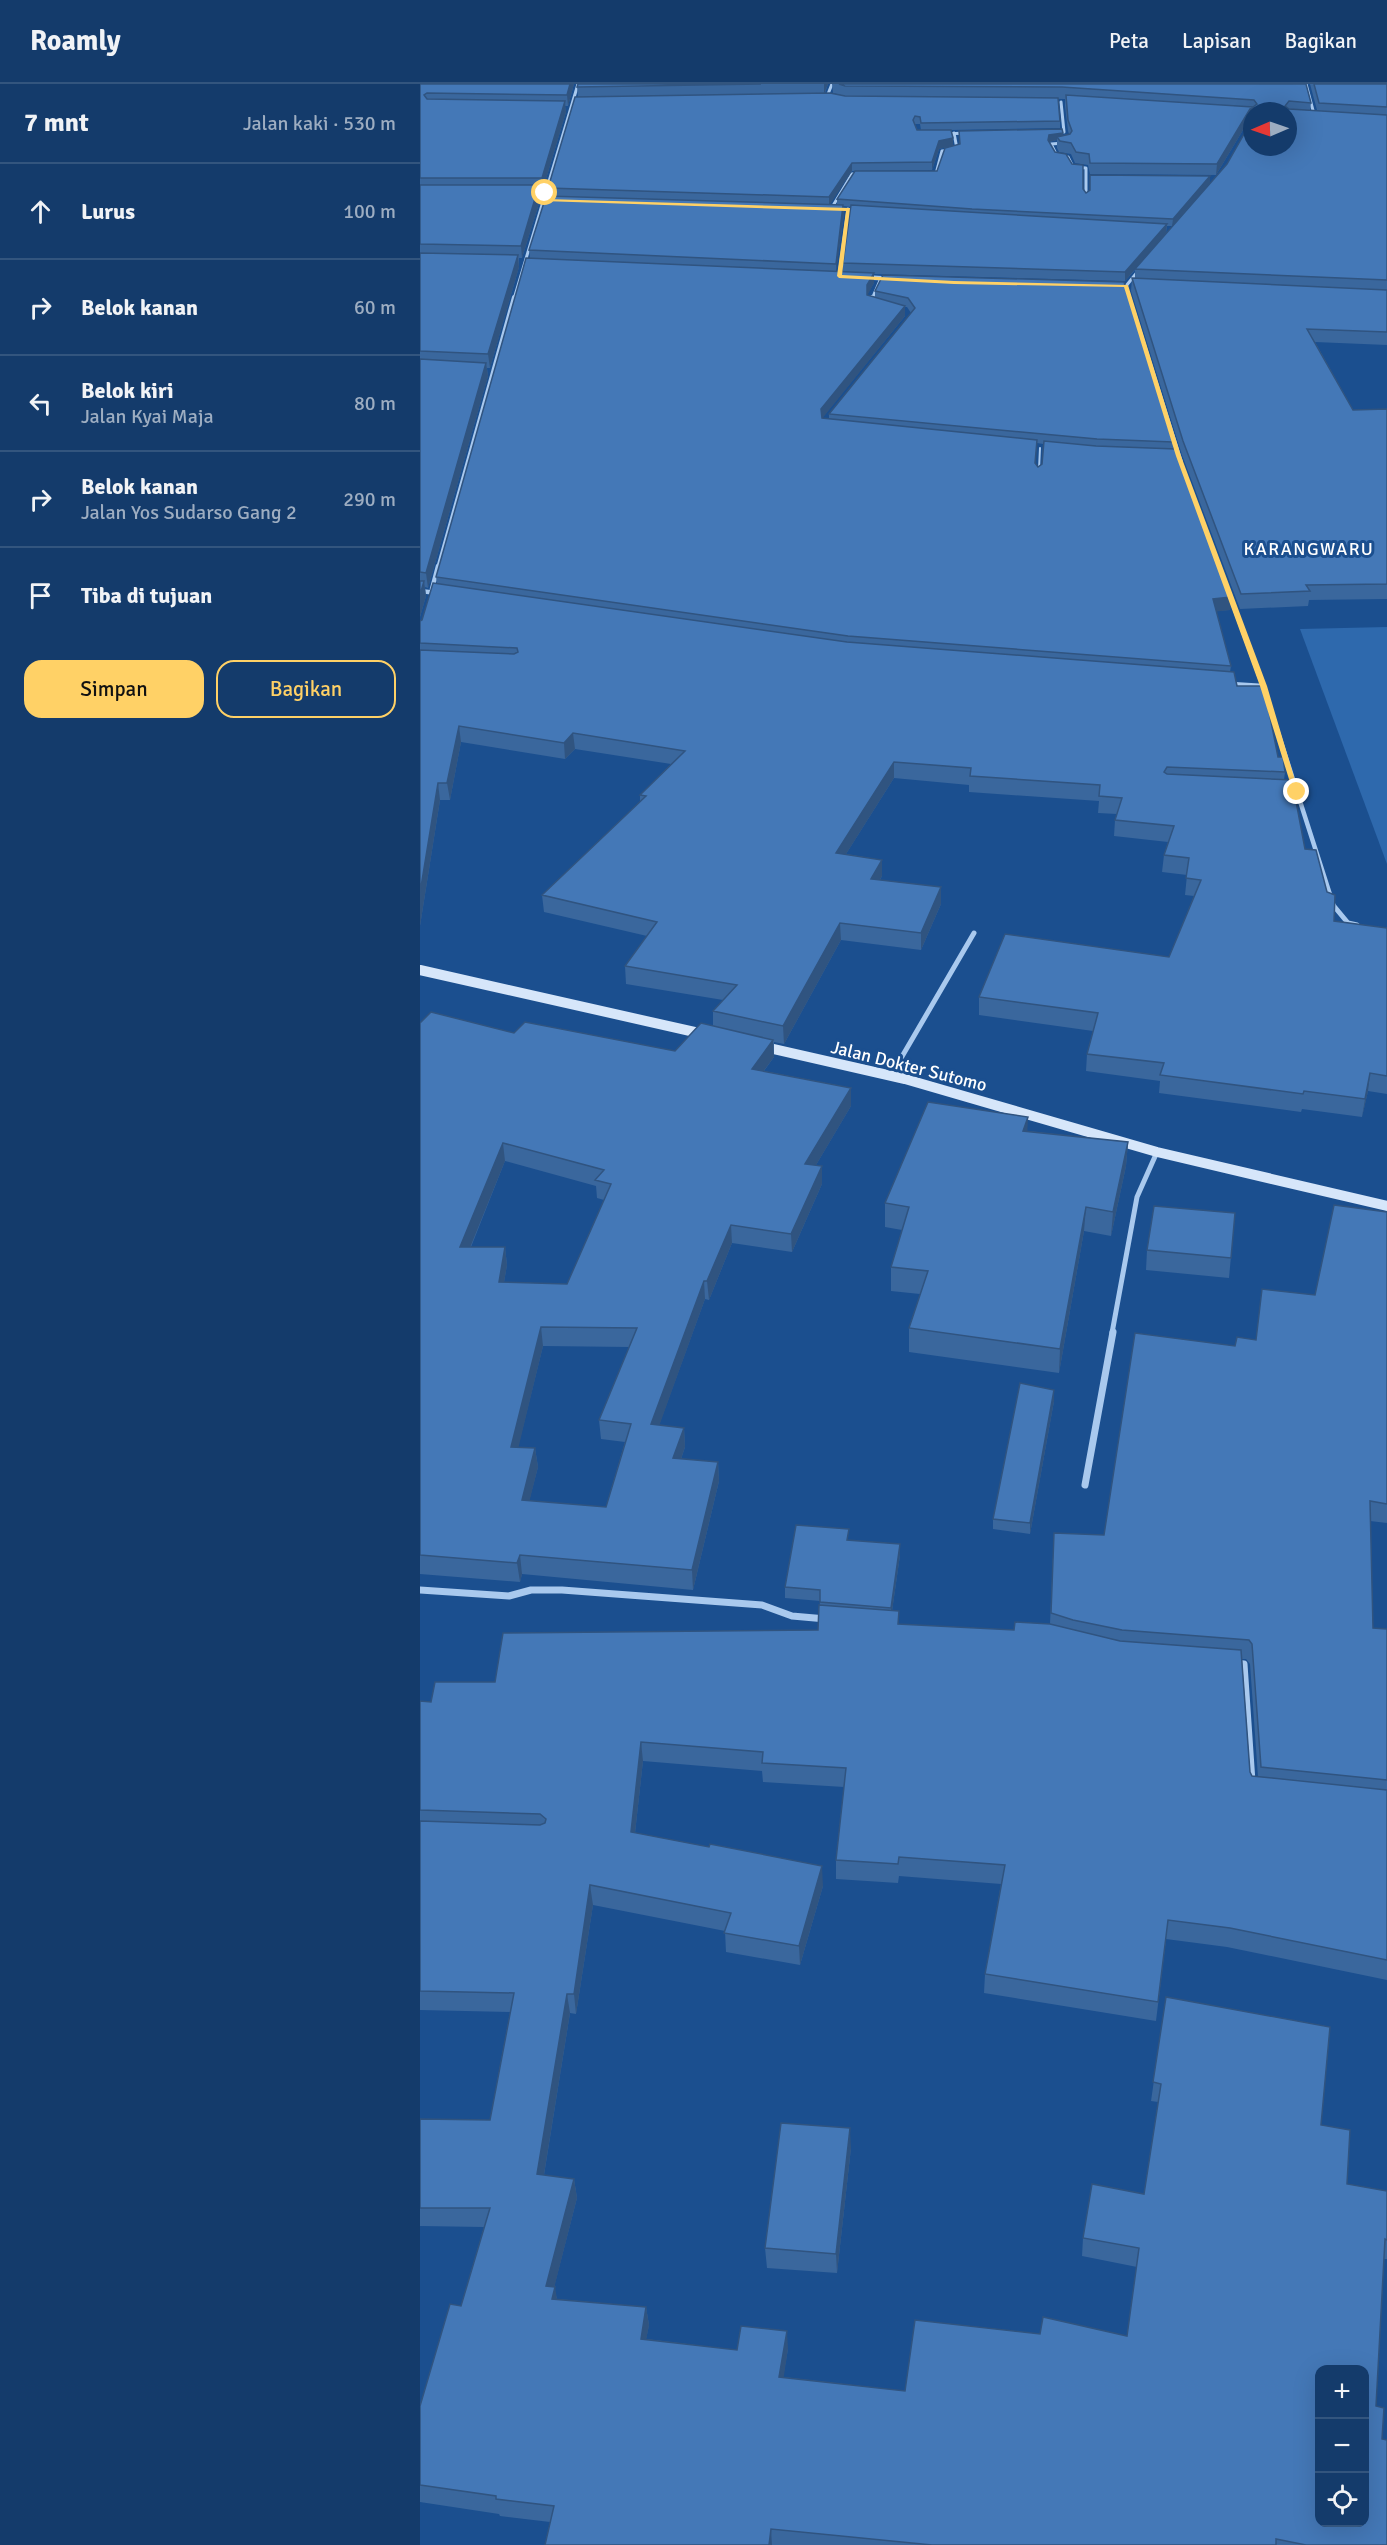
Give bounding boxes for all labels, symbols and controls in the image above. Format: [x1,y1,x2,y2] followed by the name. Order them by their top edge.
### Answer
[30,24,121,58] text: Roamly
[1109,28,1149,54] text: Peta
[1182,28,1251,54] text: Lapisan
[1284,28,1357,54] text: Bagikan
[1243,102,1297,156] north arrow
[24,107,89,139] text: 7 mnt
[243,111,396,136] text: Jalan kaki · 530 m
[531,179,557,205] route start
[24,195,57,228] icon: ahead
[81,198,135,225] text: Lurus
[343,199,396,224] text: 100 m
[24,291,57,324] icon: right
[81,294,198,321] text: Belok kanan
[354,295,396,320] text: 60 m
[81,377,174,404] text: Belok kiri
[24,387,57,420] icon: left
[354,391,396,416] text: 80 m
[81,404,214,429] text: Jalan Kyai Maja
[81,473,198,500] text: Belok kanan
[24,483,57,516] icon: right
[343,487,396,512] text: 290 m
[81,500,297,525] text: Jalan Yos Sudarso Gang 2
[1244,538,1374,560] district label: KARANGWARU
[24,579,57,612] icon: arrive
[81,582,212,609] text: Tiba di tujuan
[24,660,204,718] button: Simpan
[216,660,396,718] button: Bagikan
[1283,778,1309,804] route end
[829,1036,989,1096] street label: Jalan Dokter Sutomo
[1315,2365,1369,2527] map controls
[1315,2365,1369,2419] button: +
[1315,2419,1369,2473] button: −
[1315,2473,1369,2527] button: locate

